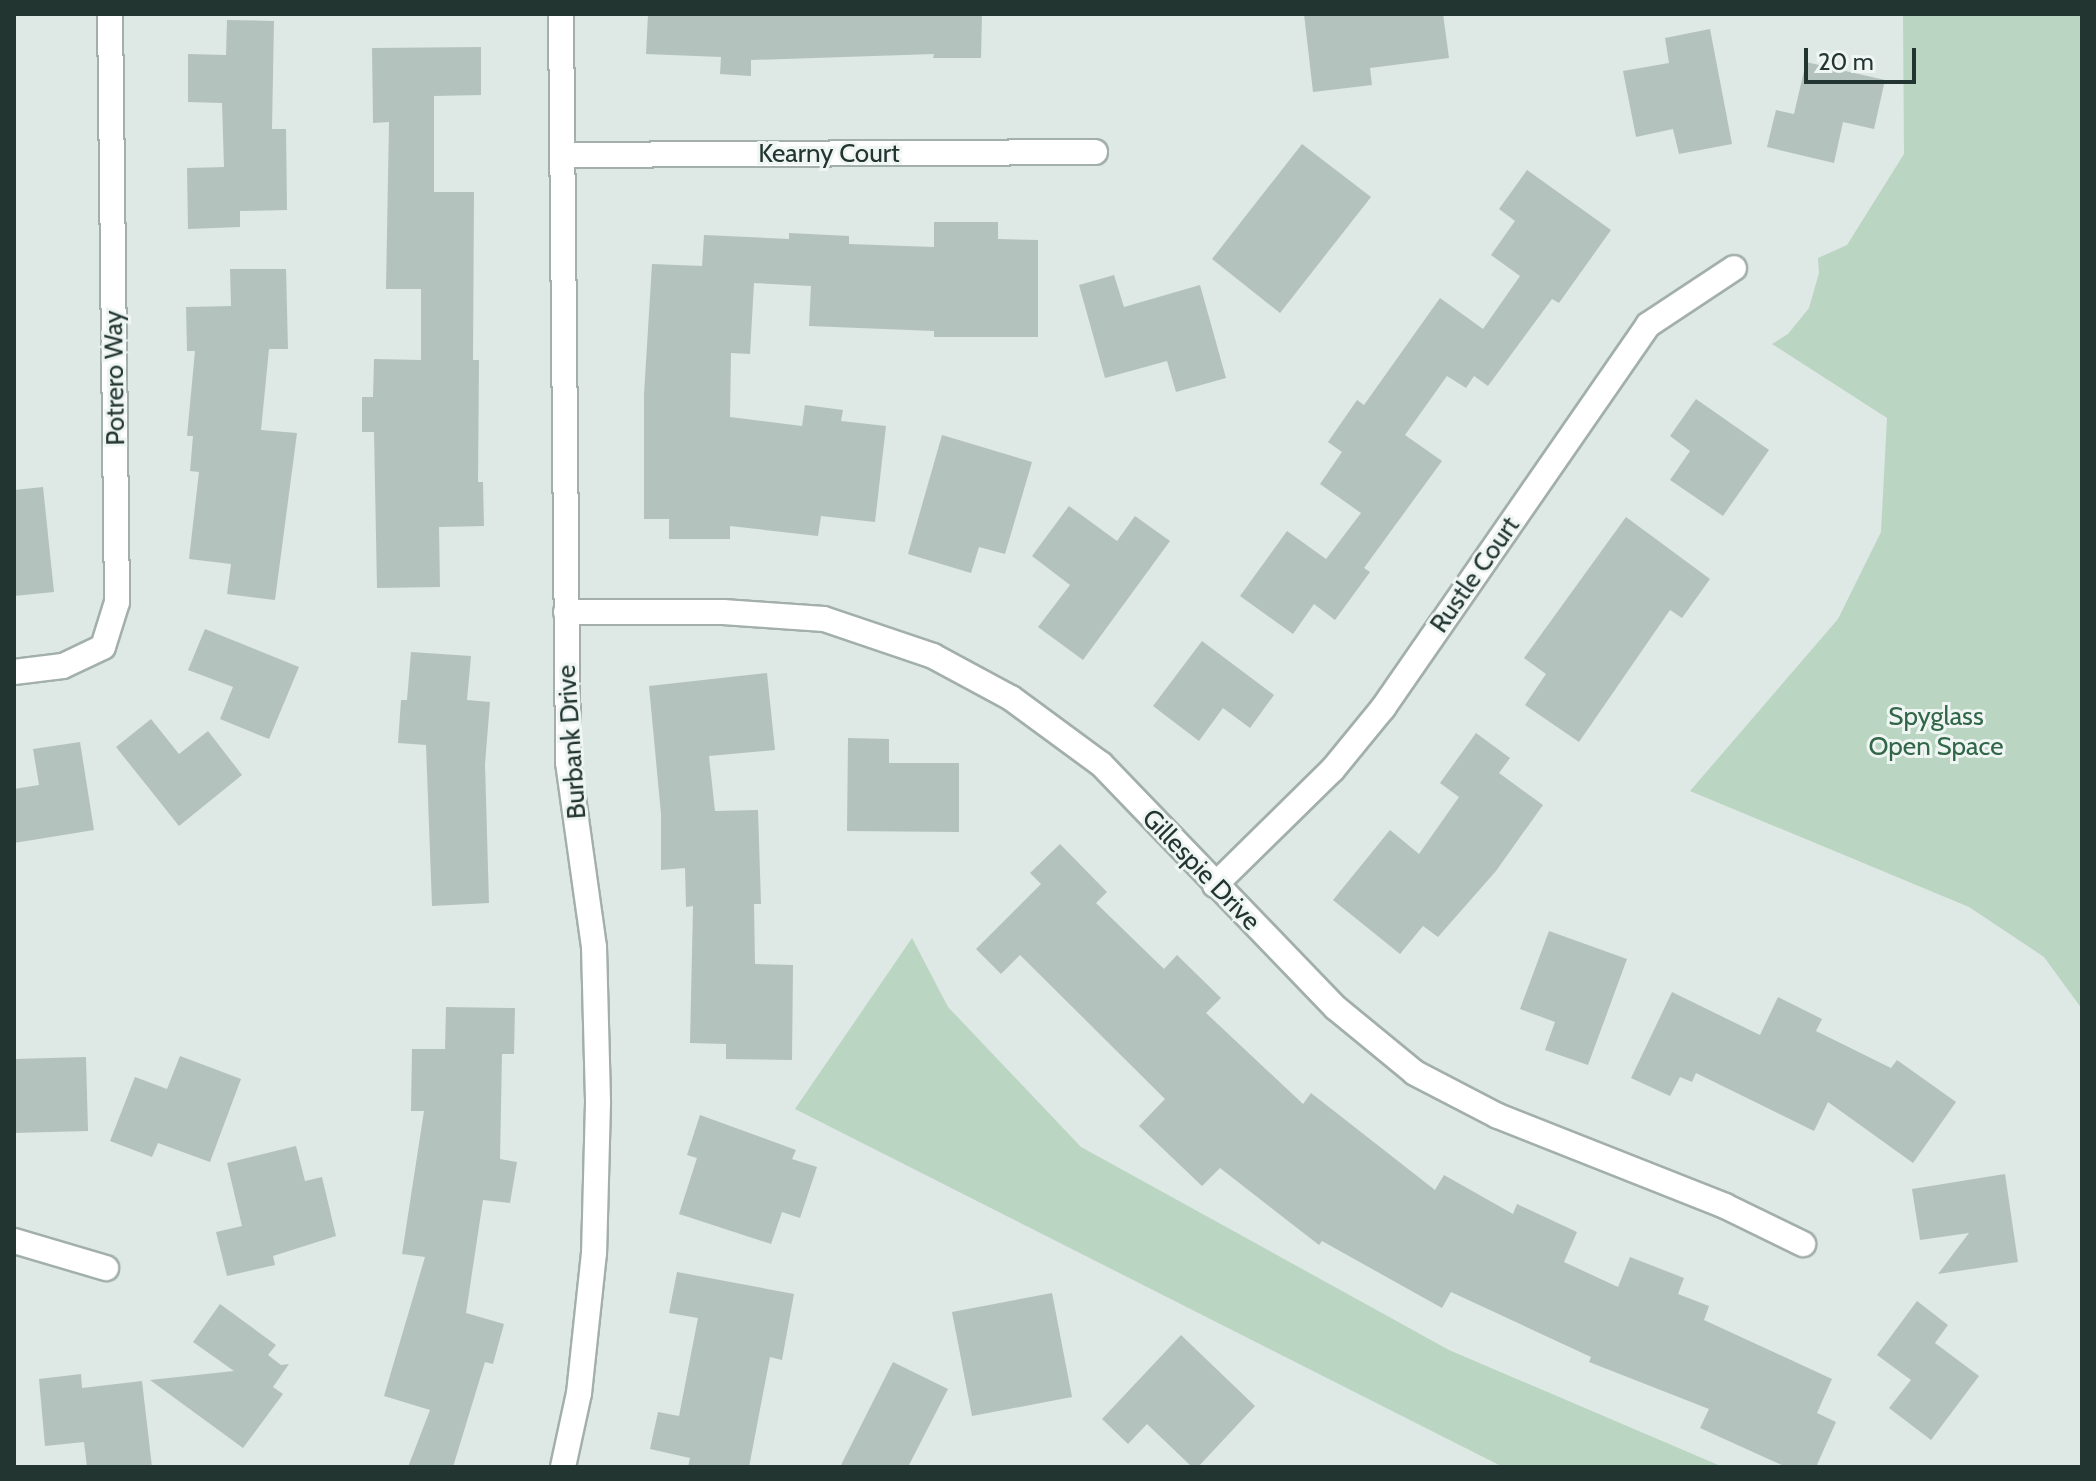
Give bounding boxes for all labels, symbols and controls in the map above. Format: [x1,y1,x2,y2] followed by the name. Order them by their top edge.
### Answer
[1808,32,1920,82] scale bar
[1818,47,1874,76] text: 20 m
[758,138,900,170] street label: Kearny Court
[98,310,132,446] street label: Potrero Way
[1424,511,1526,639] street label: Rustle Court
[551,664,593,820] street label: Burbank Drive
[1869,701,2003,762] park label: Spyglass Open Space
[1135,803,1267,937] street label: Gillespie Drive

